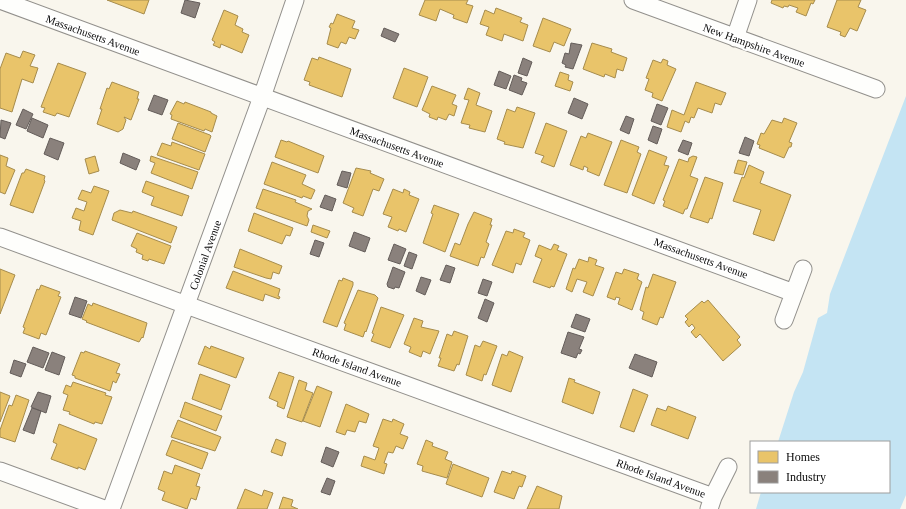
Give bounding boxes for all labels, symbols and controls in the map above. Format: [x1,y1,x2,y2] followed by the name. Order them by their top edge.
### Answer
[44,12,142,58] street label: Massachusetts Avenue
[702,21,807,69] street label: New Hampshire Avenue
[348,124,446,170] street label: Massachusetts Avenue
[187,218,223,292] street label: Colonial Avenue
[652,235,750,281] street label: Massachusetts Avenue
[311,345,403,389] street label: Rhode Island Avenue
[750,441,890,493] legend
[786,450,820,464] text: Homes
[615,456,707,500] street label: Rhode Island Avenue
[786,470,826,484] text: Industry

